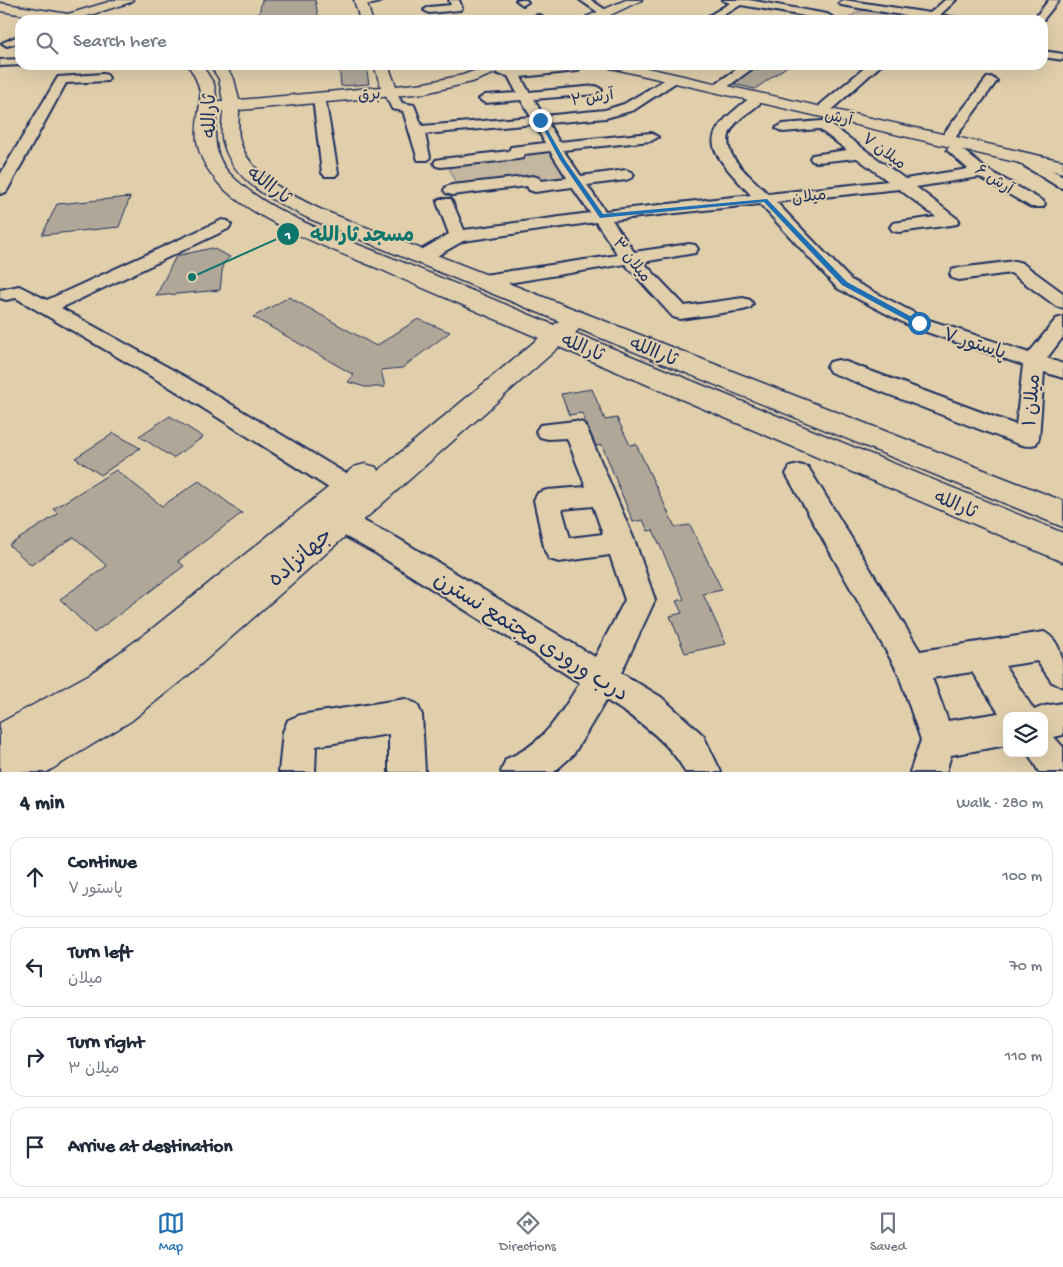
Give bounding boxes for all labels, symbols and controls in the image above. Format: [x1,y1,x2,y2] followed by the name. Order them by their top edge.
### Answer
[15,15,1048,70] search box
[33,29,61,57] icon: search
[73,31,167,54] text: Search here
[357,86,382,107] street label: برق
[570,86,616,112] street label: آرش ۲
[200,93,223,138] street label: ثارالله
[822,106,855,132] street label: آرش
[529,109,552,132] route end
[857,131,909,175] street label: میلان ۷
[970,161,1017,201] street label: آرش ۶
[241,163,295,211] street label: ثاراالله
[791,187,828,210] street label: میلان
[275,216,424,251] callout: مسجد ثارالله
[310,225,414,249] text: مسجد ثارالله
[284,227,291,245] text: 1
[607,235,654,287] street label: میلان ۳
[908,312,931,335] route start
[940,324,1008,366] street label: پاستور ۷
[557,330,607,369] street label: ثارالله
[625,333,680,373] street label: ثاراالله
[1020,373,1047,427] street label: میلان ۱
[930,487,980,526] street label: ثارالله
[264,524,339,594] street label: جهانزاده
[428,568,632,709] street label: درب ورودی مجتمع نسترن
[1003,712,1048,757] map controls
[1003,712,1048,757] button: layers
[20,792,64,817] text: 4 min
[956,795,1043,814] text: Walk · 280 m
[68,852,137,875] text: Continue
[21,863,49,891] icon: ahead
[1002,868,1042,887] text: 100 m
[68,881,123,900] text: پاستور ۷
[68,942,132,965] text: Turn left
[21,953,49,981] icon: left
[1009,958,1042,977] text: 70 m
[68,971,103,990] text: میلان
[68,1032,144,1055] text: Turn right
[21,1043,49,1071] icon: right
[1005,1048,1042,1067] text: 110 m
[68,1061,119,1080] text: میلان ۳
[21,1133,49,1161] icon: arrive
[68,1136,232,1159] text: Arrive at destination
[157,1209,185,1256] tab: Map
[499,1209,556,1256] tab: Directions
[870,1209,906,1256] tab: Saved

